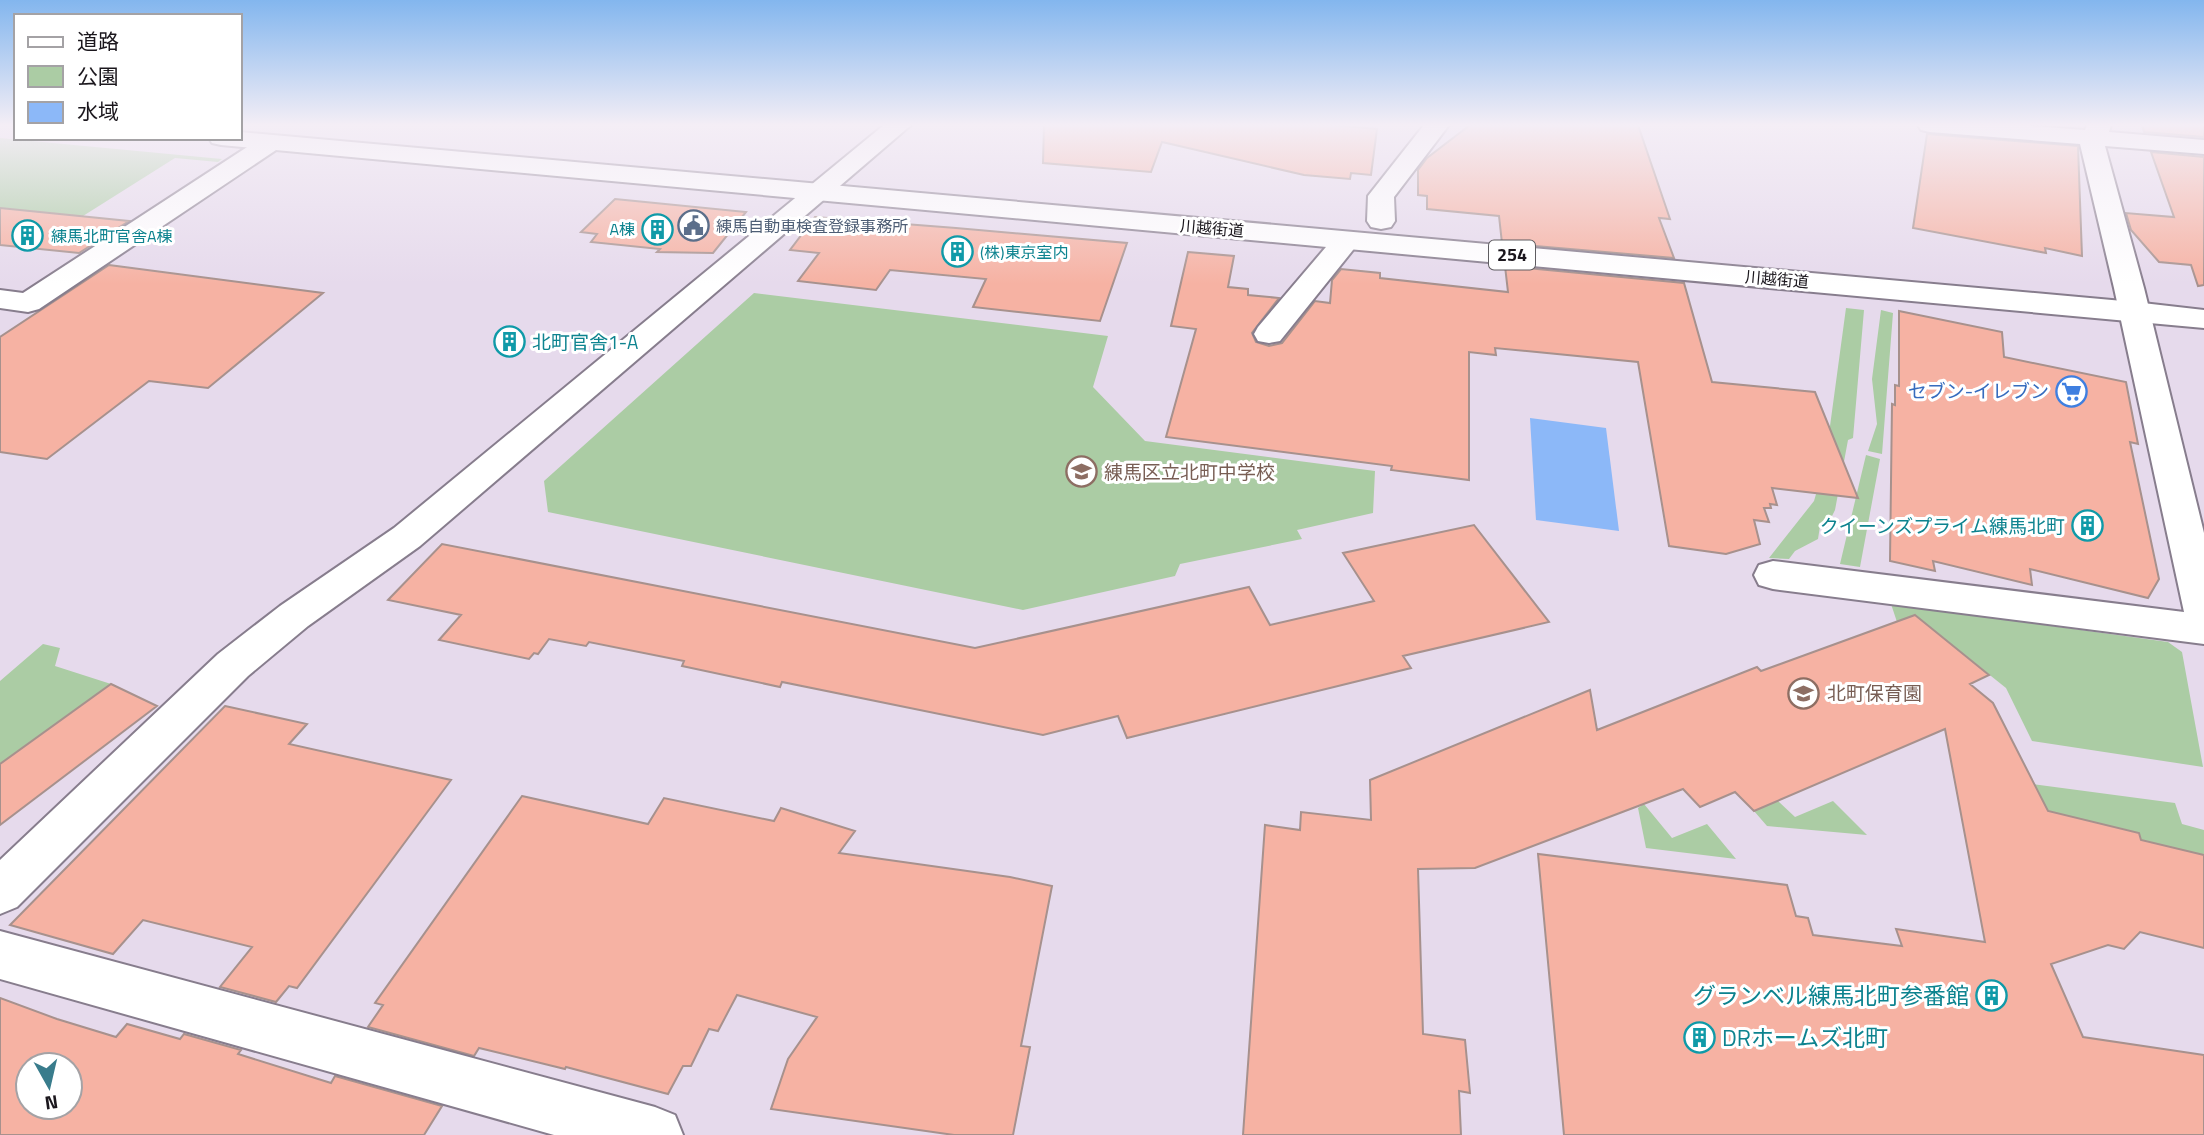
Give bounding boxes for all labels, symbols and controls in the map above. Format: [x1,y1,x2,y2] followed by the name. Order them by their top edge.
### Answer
[14,14,242,140] legend
[77,25,119,57] text: 道路
[77,60,119,92] text: 公園
[77,95,119,127] text: 水域
[676,209,710,243] public building icon: 練馬自動車検査登録事務所
[641,212,675,246] building icon: A棟
[1179,213,1245,243] street label: 川越街道
[716,214,908,238] place label: 練馬自動車検査登録事務所
[609,217,635,241] place label: A棟
[11,219,45,253] building icon: 練馬北町官舎A棟
[51,224,173,248] place label: 練馬北町官舎A棟
[940,235,974,269] building icon: (株)東京室内
[980,240,1068,264] place label: (株)東京室内
[1489,241,1535,270] road number: 254
[1744,264,1810,294] street label: 川越街道
[492,325,526,359] building icon: 北町官舎1-A
[532,327,638,356] place label: 北町官舎1-A
[2055,374,2089,408] supermarket icon: セブン-イレブン
[1908,376,2049,405] place label: セブン-イレブン
[1064,455,1098,489] school or university icon: 練馬区立北町中学校
[1104,457,1275,486] place label: 練馬区立北町中学校
[2071,509,2105,543] building icon: クイーンズプライム練馬北町
[1820,511,2065,540] place label: クイーンズプライム練馬北町
[1787,676,1821,710] school or university icon: 北町保育園
[1827,678,1922,707] place label: 北町保育園
[1693,978,1969,1013] place label: グランベル練馬北町参番館
[1975,979,2009,1013] building icon: グランベル練馬北町参番館
[1722,1020,1888,1055] place label: DRホームズ北町
[1682,1021,1716,1055] building icon: DRホームズ北町
[14,1051,84,1121] north arrow
[43,1088,60,1119] text: N

